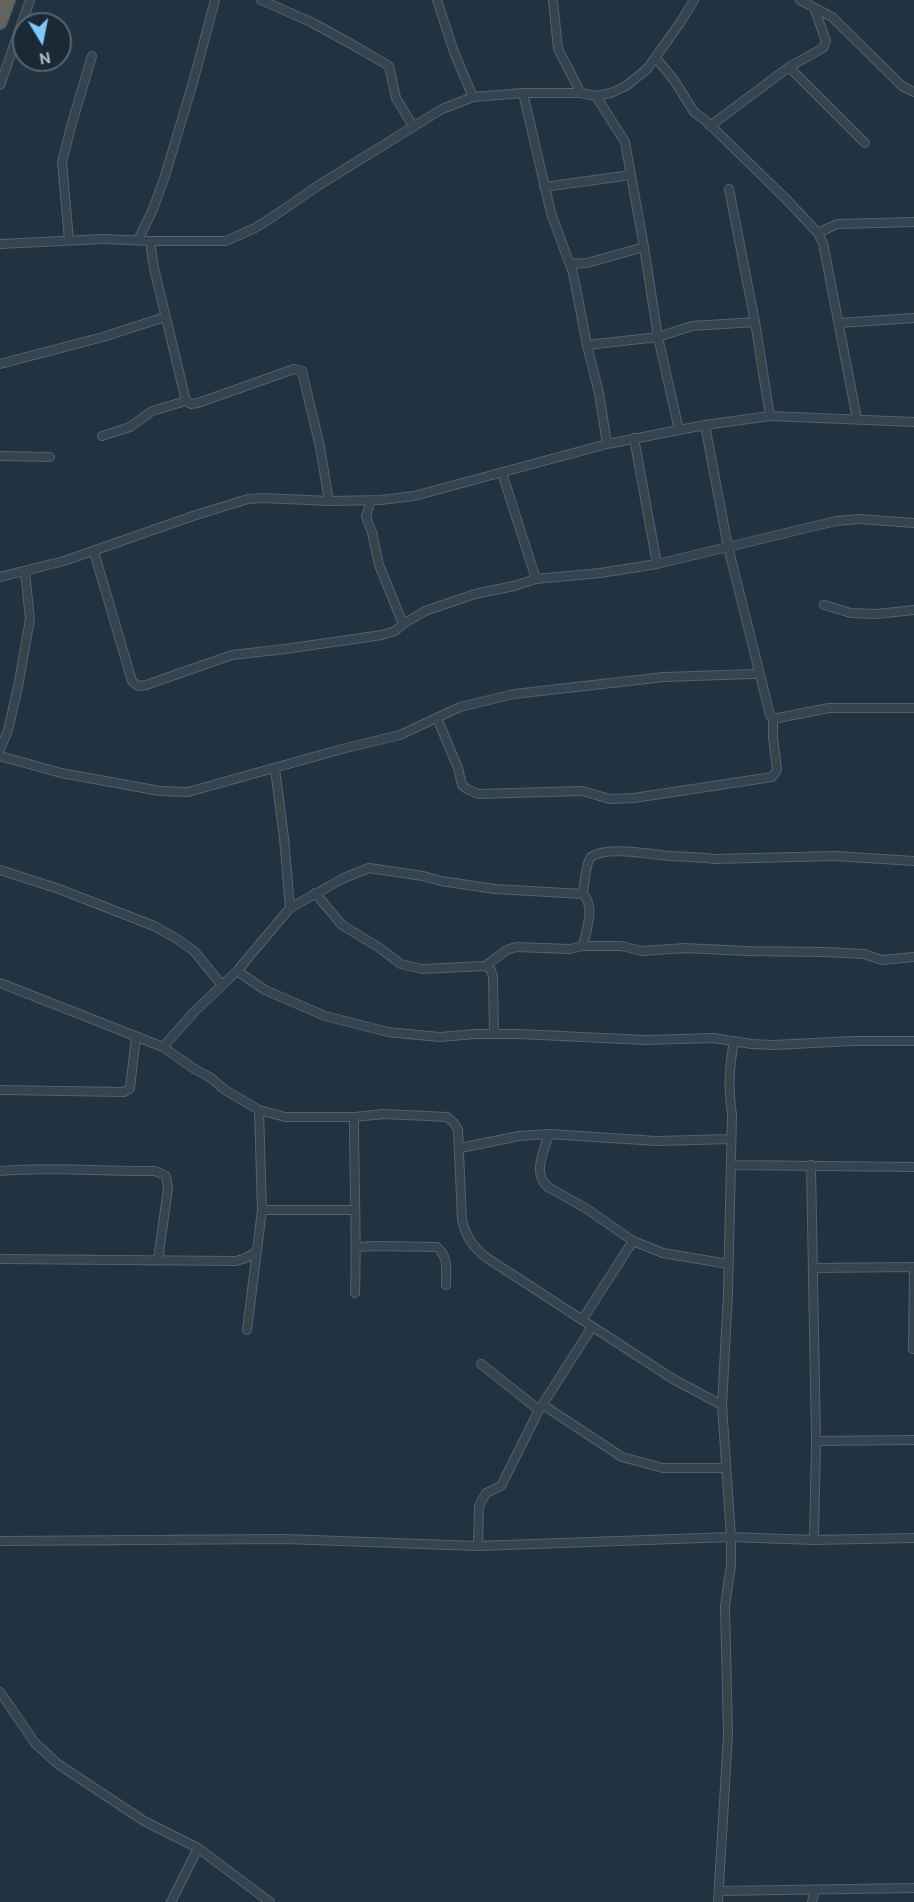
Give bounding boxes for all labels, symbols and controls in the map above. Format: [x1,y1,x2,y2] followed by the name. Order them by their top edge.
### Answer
[12,12,72,72] north arrow
[38,48,52,69] text: N

